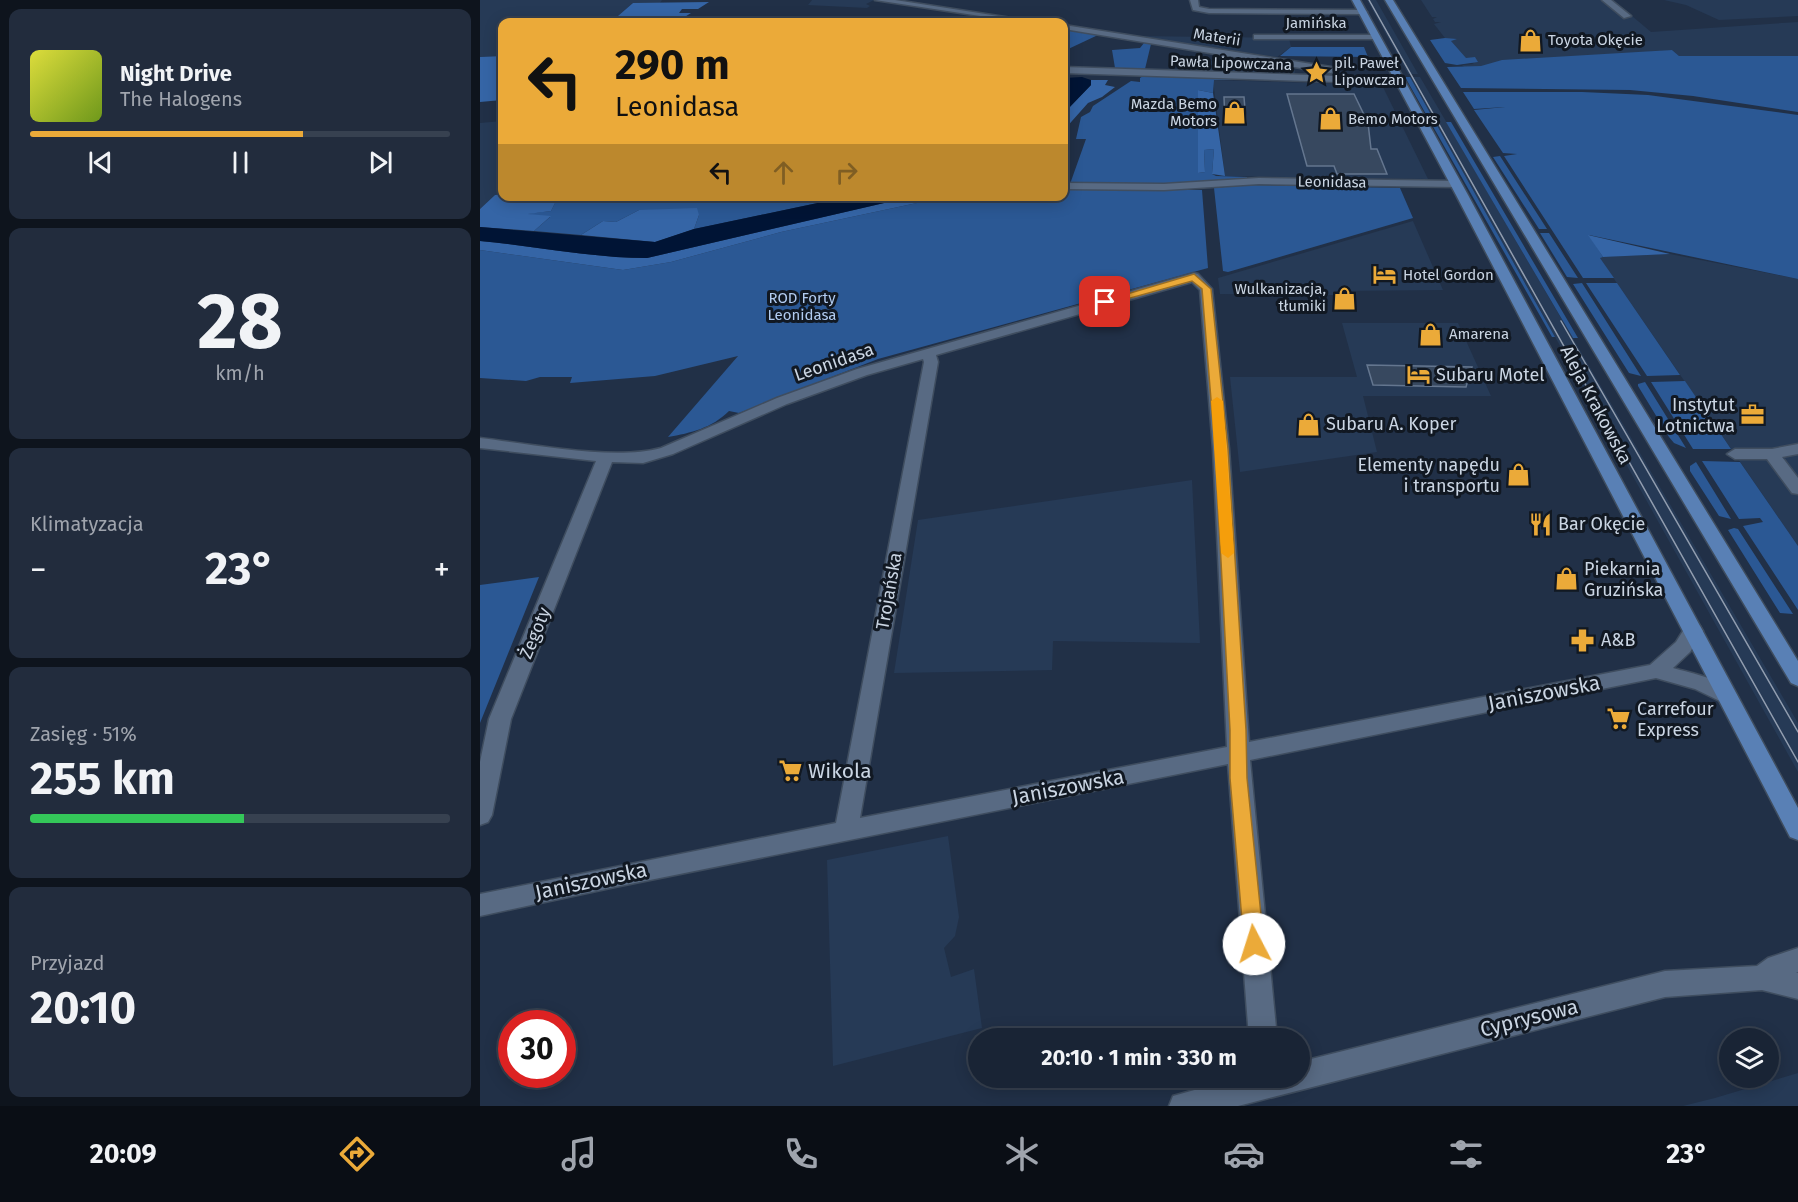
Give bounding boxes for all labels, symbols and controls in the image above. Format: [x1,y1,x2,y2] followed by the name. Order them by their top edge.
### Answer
[1285,14,1347,32] street label: Jamińska
[1192,24,1242,50] street label: Materii
[1517,27,1543,53] shop icon: Toyota Okęcie
[1548,31,1643,49] place label: Toyota Okęcie
[615,40,730,90] text: 290 m
[516,42,594,120] icon: left
[1170,52,1292,74] street label: Pawła Lipowczana
[1334,54,1405,89] place label: pil. Paweł Lipowczan
[1303,59,1329,85] place icon: pil. Paweł Lipowczan
[120,60,232,87] text: Night Drive
[120,87,242,111] text: The Halogens
[615,91,739,123] text: Leonidasa
[1131,95,1217,130] place label: Mazda Bemo Motors
[1222,100,1248,126] shop icon: Mazda Bemo Motors
[1317,106,1343,132] shop icon: Bemo Motors
[1348,110,1438,128] place label: Bemo Motors
[84,146,117,179] icon: previous
[224,146,257,179] icon: pause
[364,146,397,179] icon: next
[704,156,737,189] icon: left
[767,156,800,189] icon: ahead
[830,156,863,189] icon: right
[1297,172,1367,192] street label: Leonidasa
[1372,262,1398,288] hotel icon: Hotel Gordon
[1403,266,1494,284] place label: Hotel Gordon
[197,275,283,369] text: 28
[1079,276,1130,327] pin
[1234,280,1326,315] place label: Wulkanizacja, tłumiki
[1088,285,1121,318] icon: arrive
[1331,285,1357,311] shop icon: Wulkanizacja, tłumiki
[767,289,837,324] park label: ROD Forty Leonidasa
[1418,321,1444,347] shop icon: Amarena
[1449,325,1509,343] place label: Amarena
[791,338,877,386] street label: Leonidasa
[1555,342,1637,468] street label: Aleja Krakowska
[215,361,265,385] text: km/h
[1405,362,1431,388] hotel icon: Subaru Motel
[1436,364,1545,386] place label: Subaru Motel
[1656,394,1736,437] place label: Instytut Lotnictwa
[1740,402,1766,428] office icon: Instytut Lotnictwa
[1295,411,1321,437] shop icon: Subaru A. Koper
[1326,413,1457,435] place label: Subaru A. Koper
[1358,454,1500,497] place label: Elementy napędu i transportu
[1505,462,1531,488] shop icon: Elementy napędu i transportu
[1527,511,1553,537] restaurant icon: Bar Okęcie
[30,512,144,536] text: Klimatyzacja
[1558,513,1645,535] place label: Bar Okęcie
[205,542,275,596] text: 23°
[30,550,47,590] text: −
[434,550,450,590] text: +
[871,551,907,631] street label: Trojańska
[1584,558,1663,601] place label: Piekarnia Gruzińska
[1553,566,1579,592] shop icon: Piekarnia Gruzińska
[515,604,555,662] street label: Żegoty
[1570,627,1596,653] pharmacy icon: A&B
[1601,629,1635,651] place label: A&B
[1486,669,1602,717] street label: Janiszowska
[1637,698,1714,741] place label: Carrefour Express
[1606,706,1632,732] supermarket icon: Carrefour Express
[30,722,137,746] text: Zasięg · 51%
[30,752,175,806] text: 255 km
[777,758,803,784] supermarket icon: Wikola
[808,758,872,784] place label: Wikola
[1010,763,1126,811] street label: Janiszowska
[533,856,649,906] street label: Janiszowska
[1222,912,1286,976] position arrow
[30,951,104,975] text: Przyjazd
[30,981,136,1035] text: 20:10
[1477,993,1581,1043] street label: Cyprysowa
[498,1010,576,1088] speed limit sign: 30
[1719,1028,1779,1088] map controls
[1719,1028,1779,1088] button: layers
[1041,1044,1237,1071] text: 20:10 · 1 min · 330 m
[336,1133,378,1175] icon: directions
[558,1133,600,1175] icon: music
[780,1133,822,1175] icon: phone
[1001,1133,1043,1175] icon: climate
[1223,1133,1265,1175] icon: car
[1445,1133,1487,1175] icon: filters
[90,1138,157,1170] text: 20:09
[1666,1138,1708,1170] text: 23°

